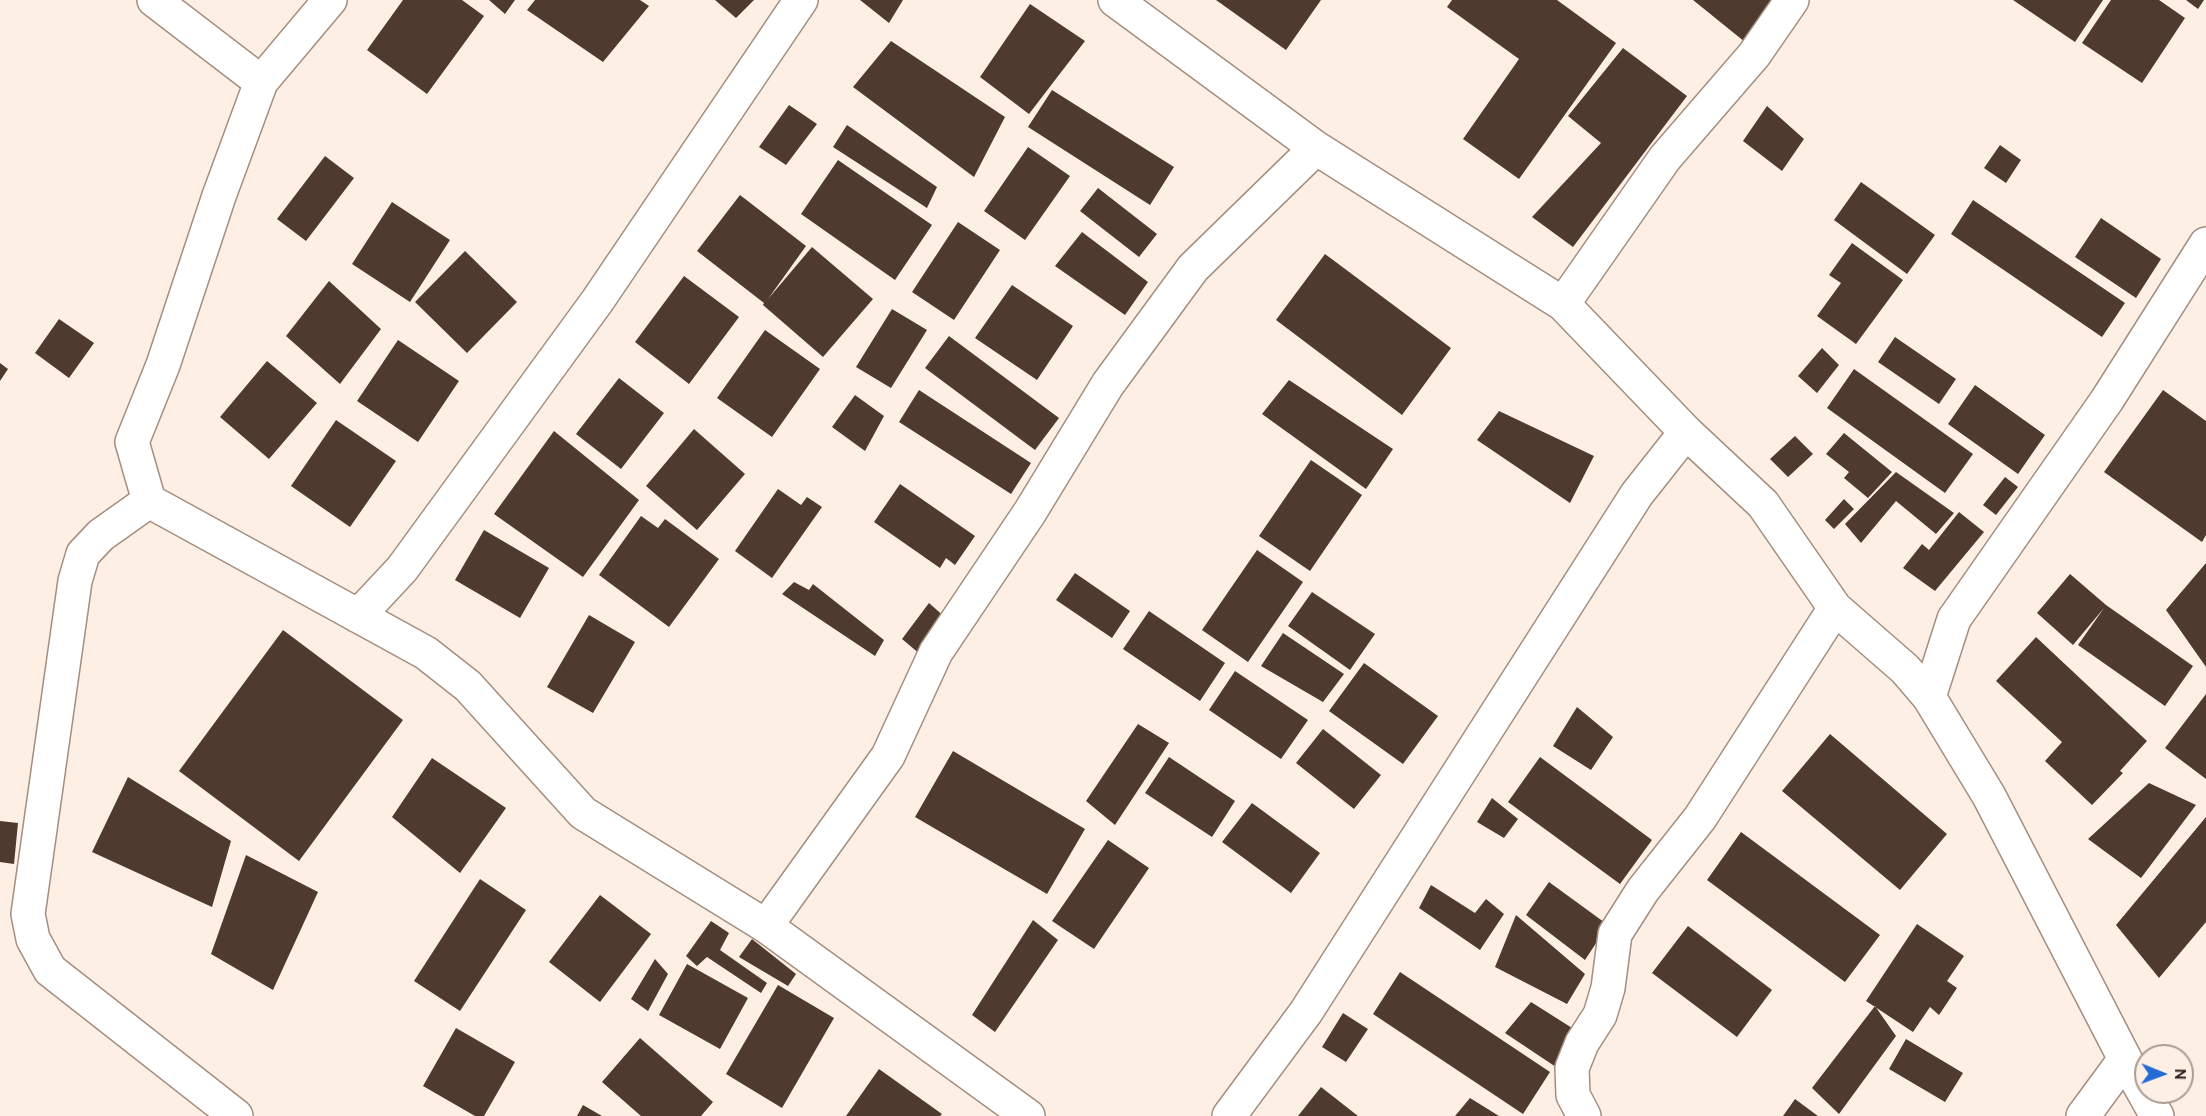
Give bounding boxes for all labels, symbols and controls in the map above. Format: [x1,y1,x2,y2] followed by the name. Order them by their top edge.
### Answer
[2134,1044,2194,1104] north arrow
[2171,1068,2190,1080] text: N

